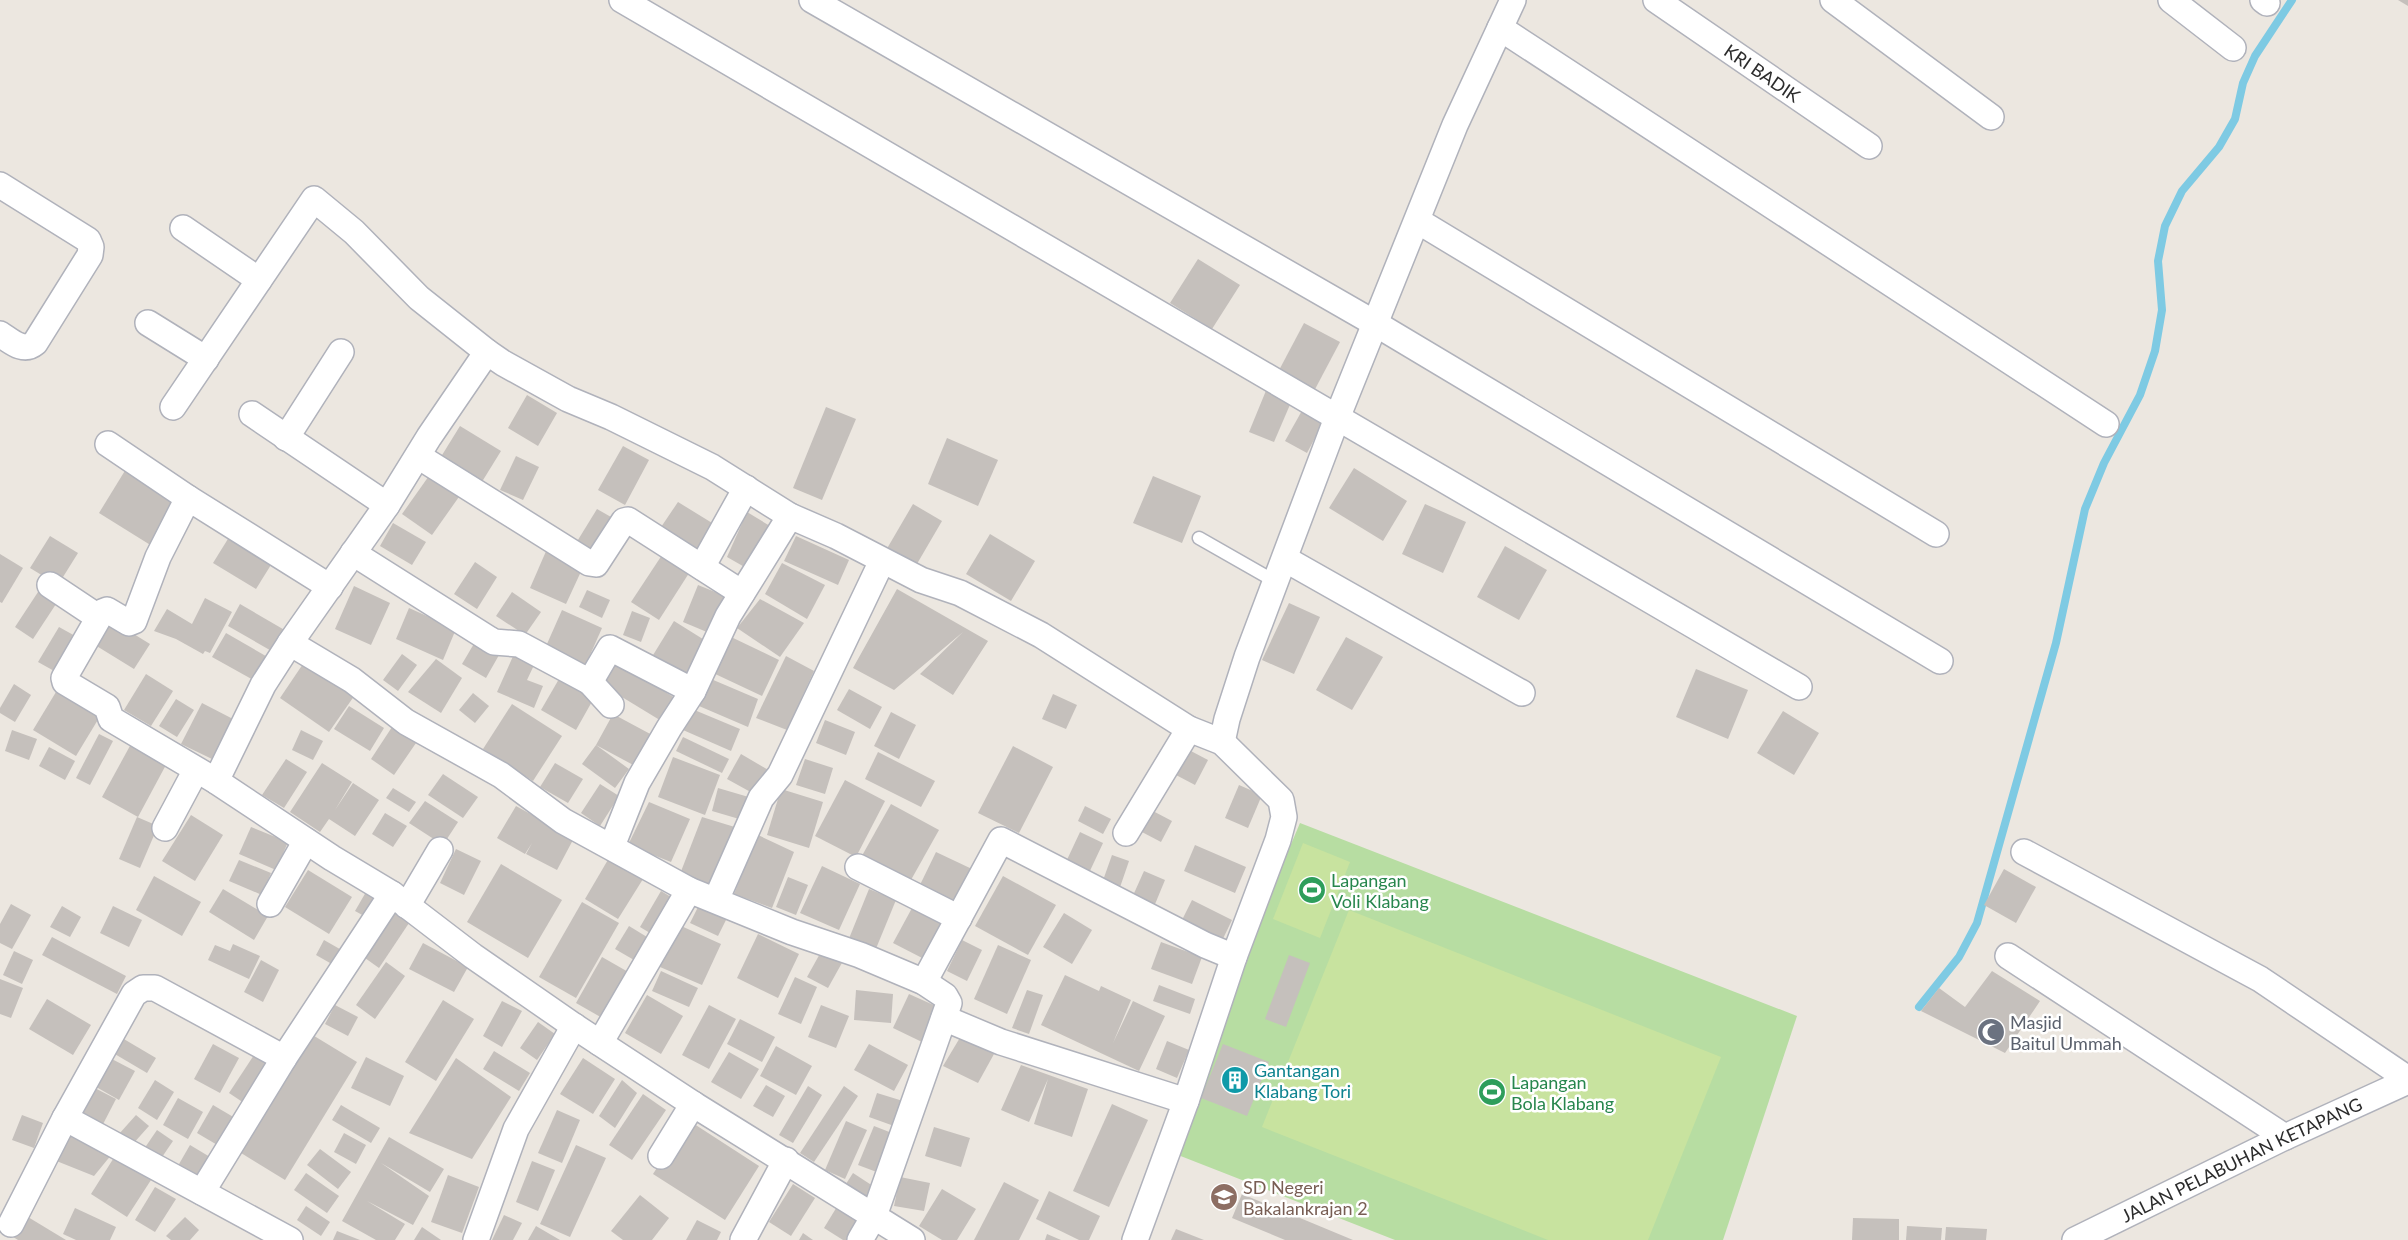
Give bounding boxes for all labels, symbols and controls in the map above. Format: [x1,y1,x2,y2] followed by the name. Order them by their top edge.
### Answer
[1720,39,1805,107] street label: KRI BADIK
[1331,869,1429,912] place label: Lapangan Voli Klabang
[1297,875,1327,905] sports icon: Lapangan Voli Klabang
[2010,1011,2122,1054] place label: Masjid Baitul Ummah
[1976,1017,2006,1047] mosque icon: Masjid Baitul Ummah
[1254,1059,1351,1102] place label: Gantangan Klabang Tori
[1220,1065,1250,1095] building icon: Gantangan Klabang Tori
[1511,1071,1614,1114] place label: Lapangan Bola Klabang
[1477,1077,1507,1107] sports icon: Lapangan Bola Klabang
[2118,1093,2365,1227] street label: JALAN PELABUHAN KETAPANG
[1243,1176,1368,1219] place label: SD Negeri Bakalankrajan 2
[1209,1182,1239,1212] school or university icon: SD Negeri Bakalankrajan 2

